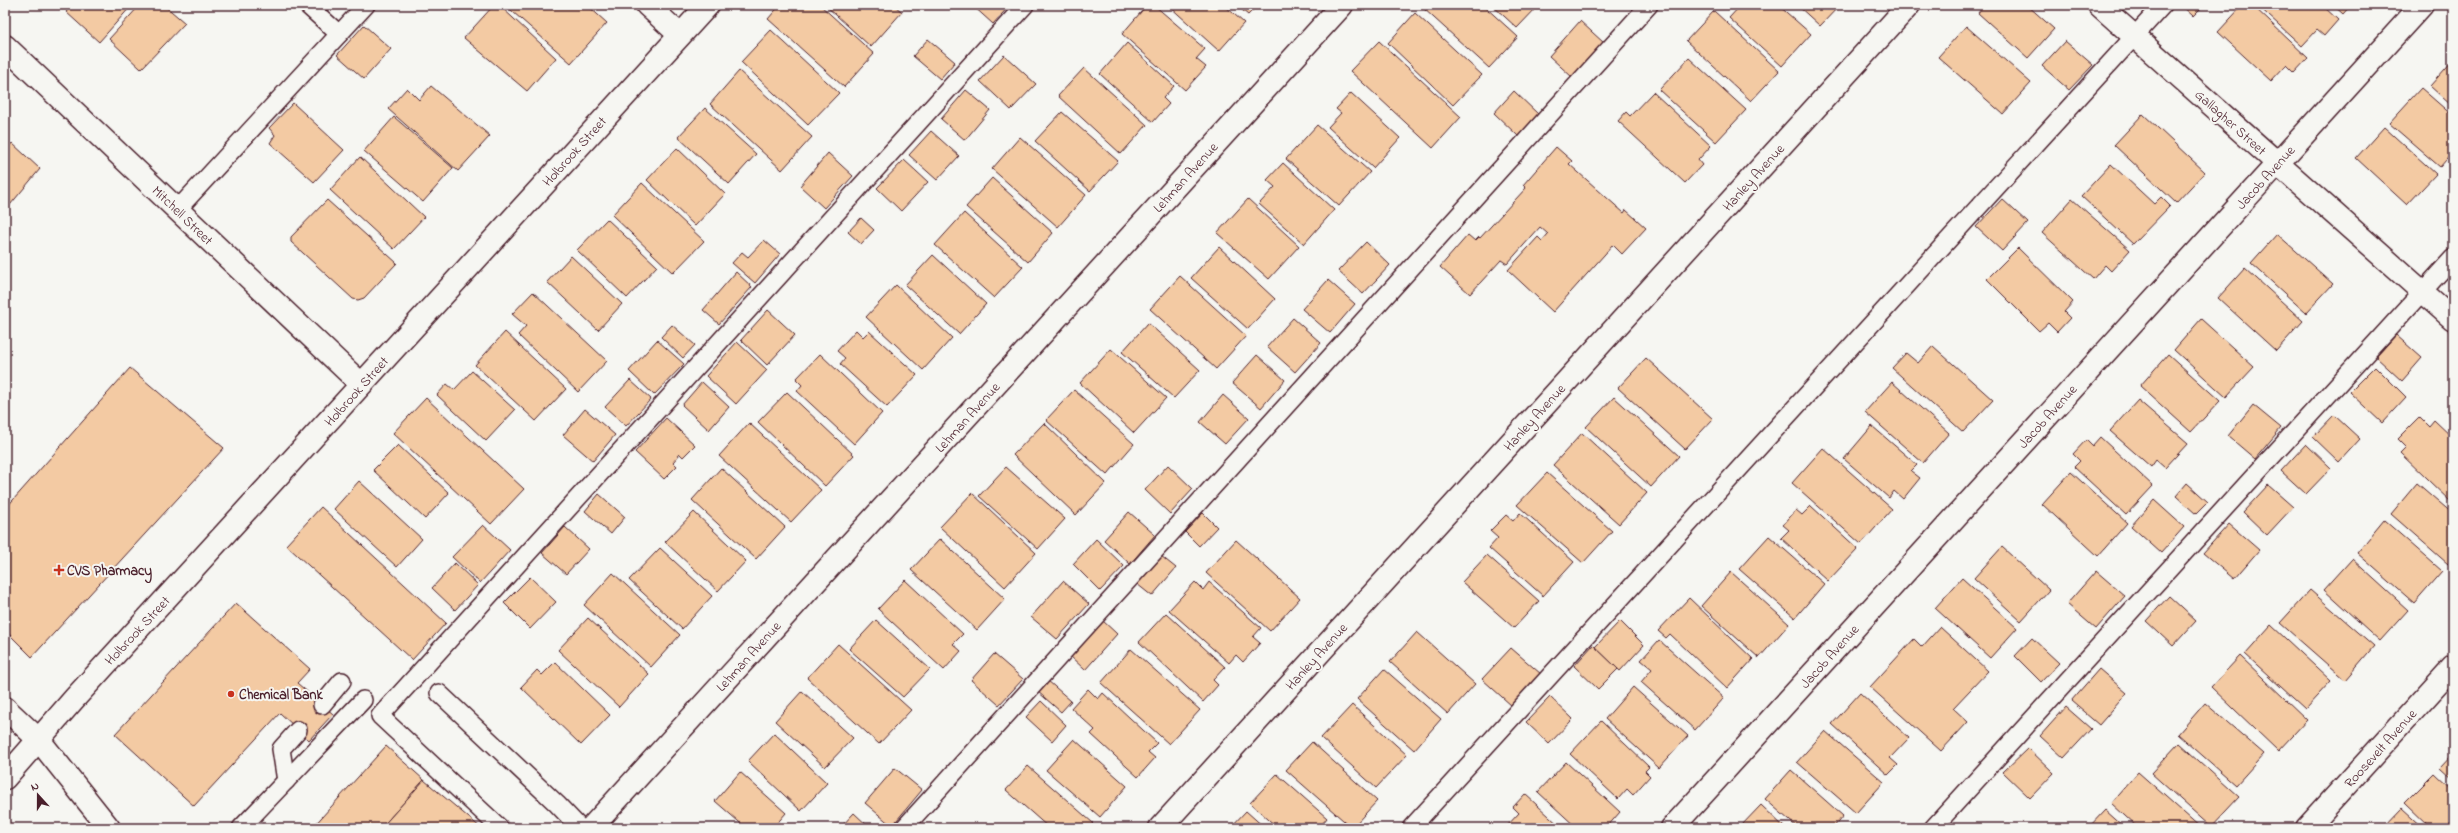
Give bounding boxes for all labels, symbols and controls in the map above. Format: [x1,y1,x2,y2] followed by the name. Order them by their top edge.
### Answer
[2189,85,2271,162] street label: Gallagher Street
[538,112,613,192] street label: Holbrook Street
[1149,137,1224,218] street label: Lehman Avenue
[1718,139,1791,217] street label: Hanley Avenue
[2231,141,2301,215] street label: Jacob Avenue
[146,181,218,251] street label: Mitchell Street
[320,352,395,432] street label: Holbrook Street
[931,377,1006,458] street label: Lehman Avenue
[1499,379,1572,457] street label: Hanley Avenue
[2013,380,2083,454] street label: Jacob Avenue
[67,561,152,584] place label: CVS Pharmacy
[54,565,64,575] marker: CVS Pharmacy
[100,591,176,670] street label: Holbrook Street
[712,616,787,697] street label: Lehman Avenue
[1281,618,1354,696] street label: Hanley Avenue
[1795,620,1865,694] street label: Jacob Avenue
[239,685,324,706] place label: Chemical Bank
[226,689,236,699] marker: Chemical Bank
[2340,704,2423,793] street label: Roosevelt Avenue
[18,775,58,815] north arrow
[28,778,41,795] text: N

